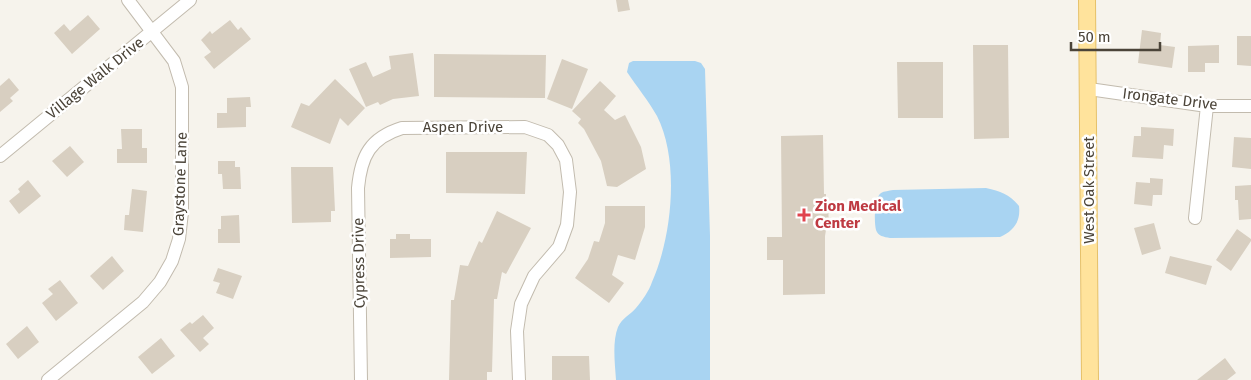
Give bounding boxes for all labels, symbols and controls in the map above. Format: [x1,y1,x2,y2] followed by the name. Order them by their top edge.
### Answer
[1071,20,1160,52] scale bar
[1078,28,1111,46] text: 50 m
[43,33,147,123] street label: Village Walk Drive
[1122,84,1218,114] street label: Irongate Drive
[423,118,503,136] street label: Aspen Drive
[169,132,191,236] street label: Graystone Lane
[1080,136,1098,244] street label: West Oak Street
[815,197,902,232] place label: Zion Medical Center
[797,208,811,222] marker: Zion Medical Center
[349,218,369,308] street label: Cypress Drive

